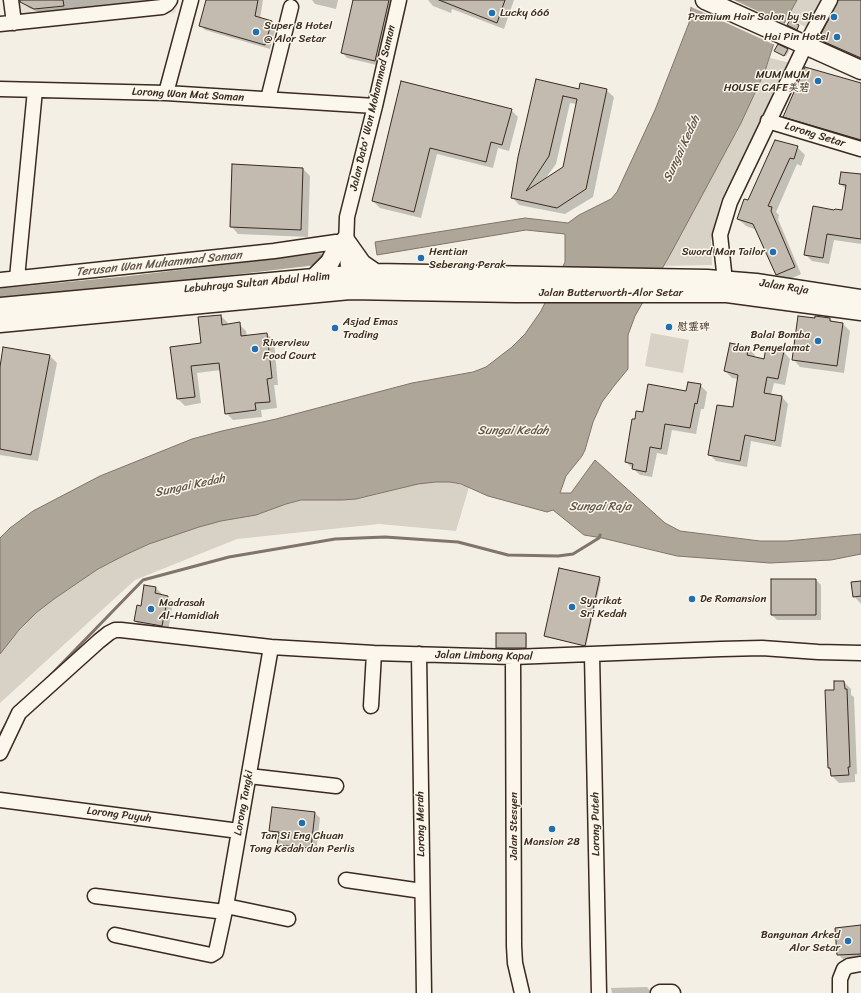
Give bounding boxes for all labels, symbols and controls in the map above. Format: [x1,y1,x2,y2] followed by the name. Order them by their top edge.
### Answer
[500,6,550,20] place label: Lucky 666
[487,8,497,18] marker: Lucky 666
[688,10,826,24] place label: Premium Hair Salon by Shen
[829,12,839,22] marker: Premium Hair Salon by Shen
[264,19,332,45] place label: Super 8 Hotel @ Alor Setar
[347,24,399,192] street label: Jalan Dato' Wan Mohammad Saman
[251,27,261,37] marker: Super 8 Hotel @ Alor Setar
[764,30,829,44] place label: Hai Pin Hotel
[832,32,842,42] marker: Hai Pin Hotel
[724,68,810,94] place label: MUM MUM HOUSE CAFE美碧
[813,76,823,86] marker: MUM MUM HOUSE CAFE美碧
[132,85,244,105] street label: Lorong Wan Mat Saman
[660,114,704,184] water label: Sungai Kedah
[783,120,847,150] street label: Lorong Setar
[429,245,506,271] place label: Hentian Seberang Perak
[682,245,765,259] place label: Sword Man Tailor
[768,247,778,257] marker: Sword Man Tailor
[75,248,243,280] water label: Terusan Wan Muhammad Saman
[416,253,426,263] marker: Hentian Seberang Perak
[183,270,331,296] street label: Lebuhraya Sultan Abdul Halim
[759,277,809,297] street label: Jalan Raja
[539,286,683,300] street label: Jalan Butterworth-Alor Setar
[343,315,398,341] place label: Asjad Emas Trading
[677,320,710,334] place label: 慰霊碑
[664,322,674,332] marker: 慰霊碑
[330,323,340,333] marker: Asjad Emas Trading
[733,328,810,354] place label: Balai Bomba dan Penyelamat
[263,336,316,362] place label: Riverview Food Court
[813,336,823,346] marker: Balai Bomba dan Penyelamat
[250,344,260,354] marker: Riverview Food Court
[477,424,549,438] water label: Sungai Kedah
[154,472,226,500] water label: Sungai Kedah
[569,500,631,514] water label: Sungai Raja
[700,592,766,606] place label: De Romansion
[580,594,627,620] place label: Syarikat Sri Kedah
[687,594,697,604] marker: De Romansion
[159,596,219,622] place label: Madrasah Al-Hamidiah
[567,602,577,612] marker: Syarikat Sri Kedah
[146,604,156,614] marker: Madrasah Al-Hamidiah
[435,649,533,663] street label: Jalan Limbong Kapal
[232,769,256,837] street label: Lorong Tangki
[414,791,428,857] street label: Lorong Merah
[507,792,521,860] street label: Jalan Stesyen
[589,792,603,856] street label: Lorong Puteh
[86,804,152,826] street label: Lorong Puyuh
[297,818,307,828] marker: Tan Si Eng Chuan Tong Kedah dan Perlis
[547,824,557,834] marker: Mansion 28
[250,829,354,855] place label: Tan Si Eng Chuan Tong Kedah dan Perlis
[524,835,580,849] place label: Mansion 28
[761,928,840,954] place label: Bangunan Arked Alor Setar
[843,936,853,946] marker: Bangunan Arked Alor Setar

